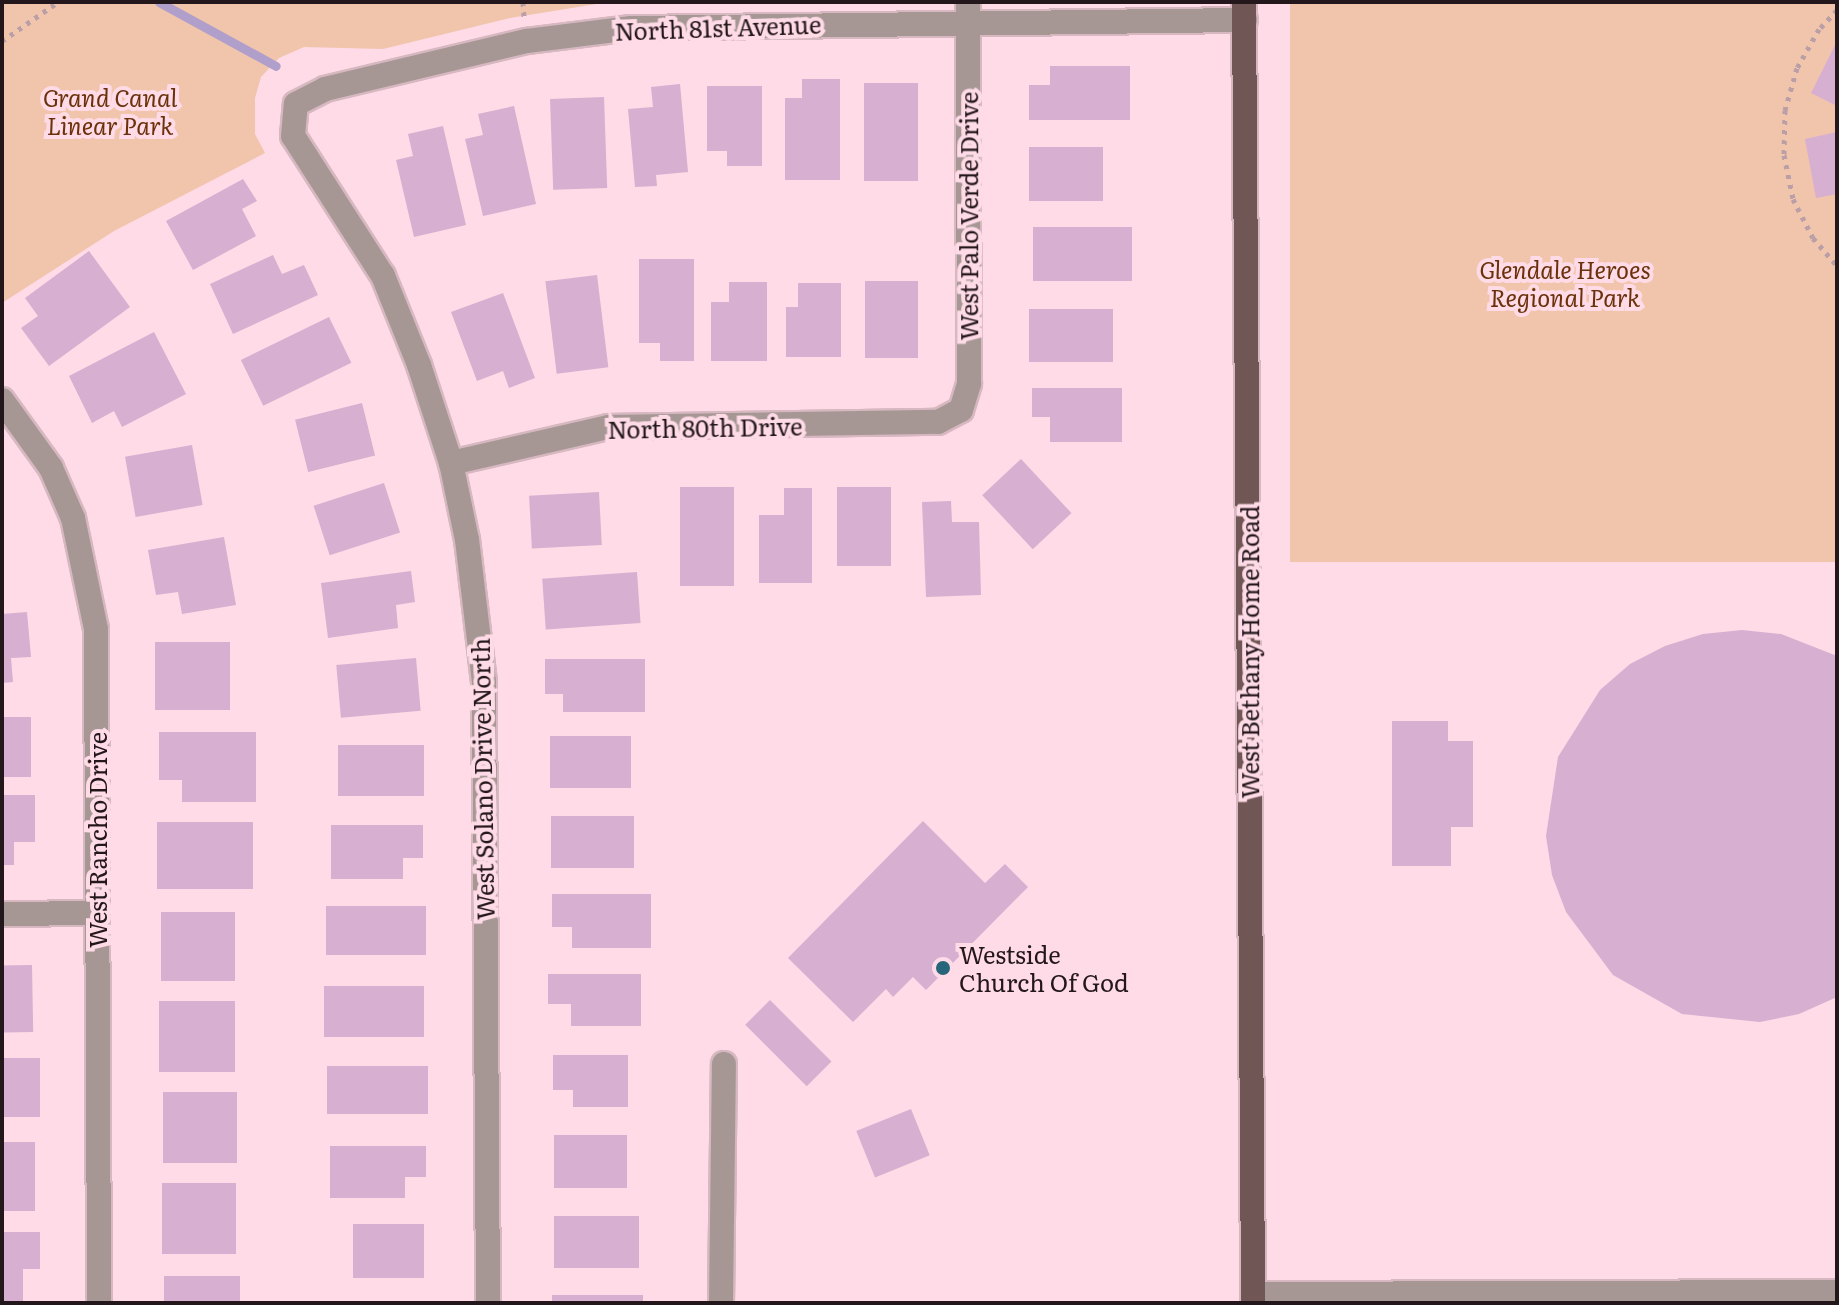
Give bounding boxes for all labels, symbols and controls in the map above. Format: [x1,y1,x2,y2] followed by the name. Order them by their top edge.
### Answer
[614,9,822,45] street label: North 81st Avenue
[43,83,177,139] park label: Grand Canal Linear Park
[954,92,982,340] street label: West Palo Verde Drive
[1479,255,1651,311] park label: Glendale Heroes Regional Park
[607,411,803,443] street label: North 80th Drive
[1235,506,1263,798] street label: West Bethany Home Road
[465,638,499,920] street label: West Solano Drive North
[83,732,111,948] street label: West Rancho Drive
[959,940,1129,996] place label: Westside Church Of God
[934,959,952,977] marker: Westside Church Of God

